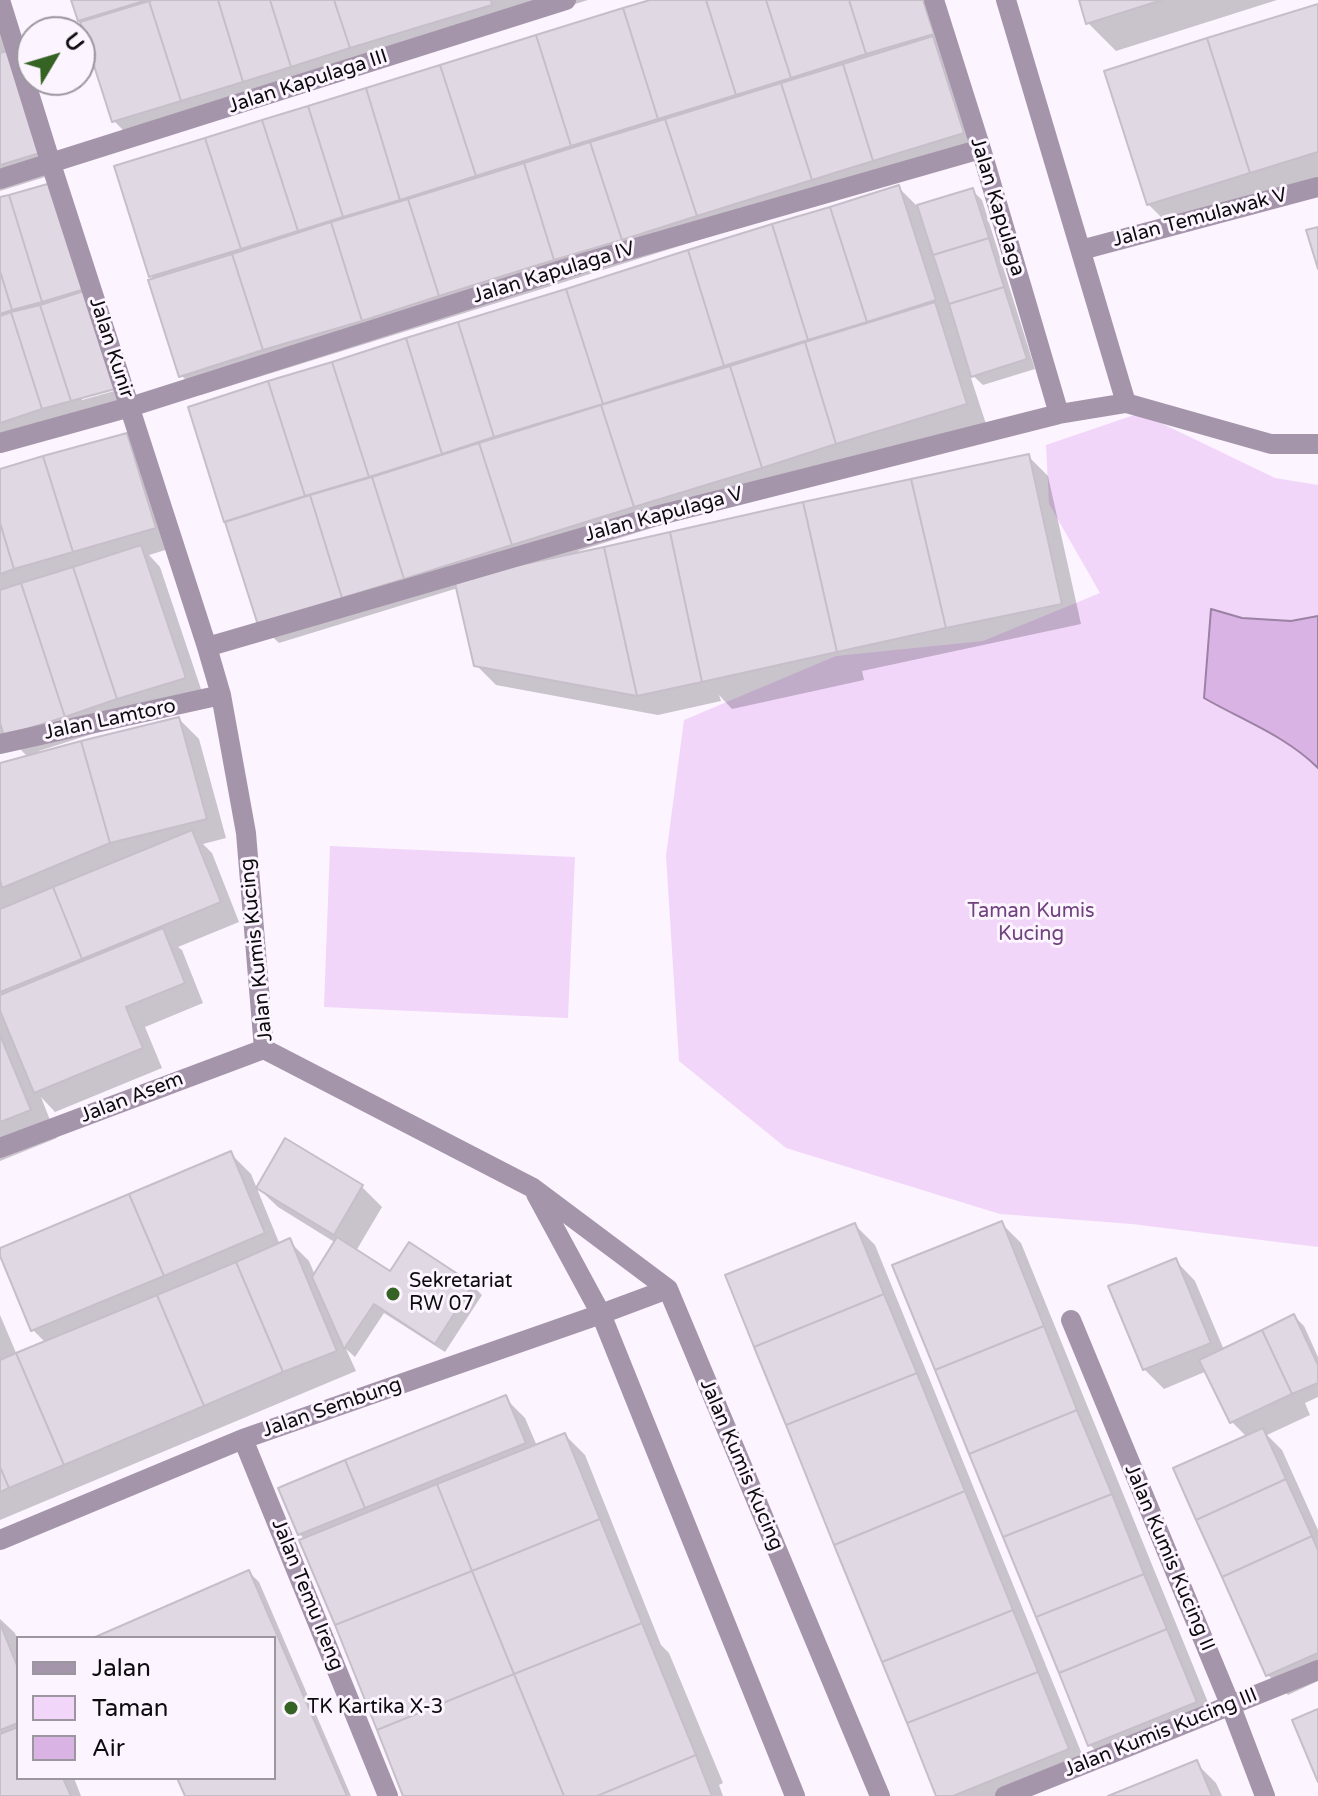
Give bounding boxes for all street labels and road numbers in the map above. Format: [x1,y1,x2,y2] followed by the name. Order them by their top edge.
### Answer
[225,45,391,119] street label: Jalan Kapulaga III
[965,135,1029,279] street label: Jalan Kapulaga
[1110,183,1290,253] street label: Jalan Temulawak V
[470,237,638,309] street label: Jalan Kapulaga IV
[83,295,139,401] street label: Jalan Kunir
[582,482,746,548] street label: Jalan Kapulaga V
[42,694,178,746] street label: Jalan Lamtoro
[235,857,279,1043] street label: Jalan Kumis Kucing
[77,1067,187,1129] street label: Jalan Asem
[259,1373,405,1443] street label: Jalan Sembung
[694,1376,788,1554] street label: Jalan Kumis Kucing
[1119,1461,1219,1655] street label: Jalan Kumis Kucing II
[266,1516,348,1674] street label: Jalan Temu Ireng
[1061,1683,1261,1783] street label: Jalan Kumis Kucing III

